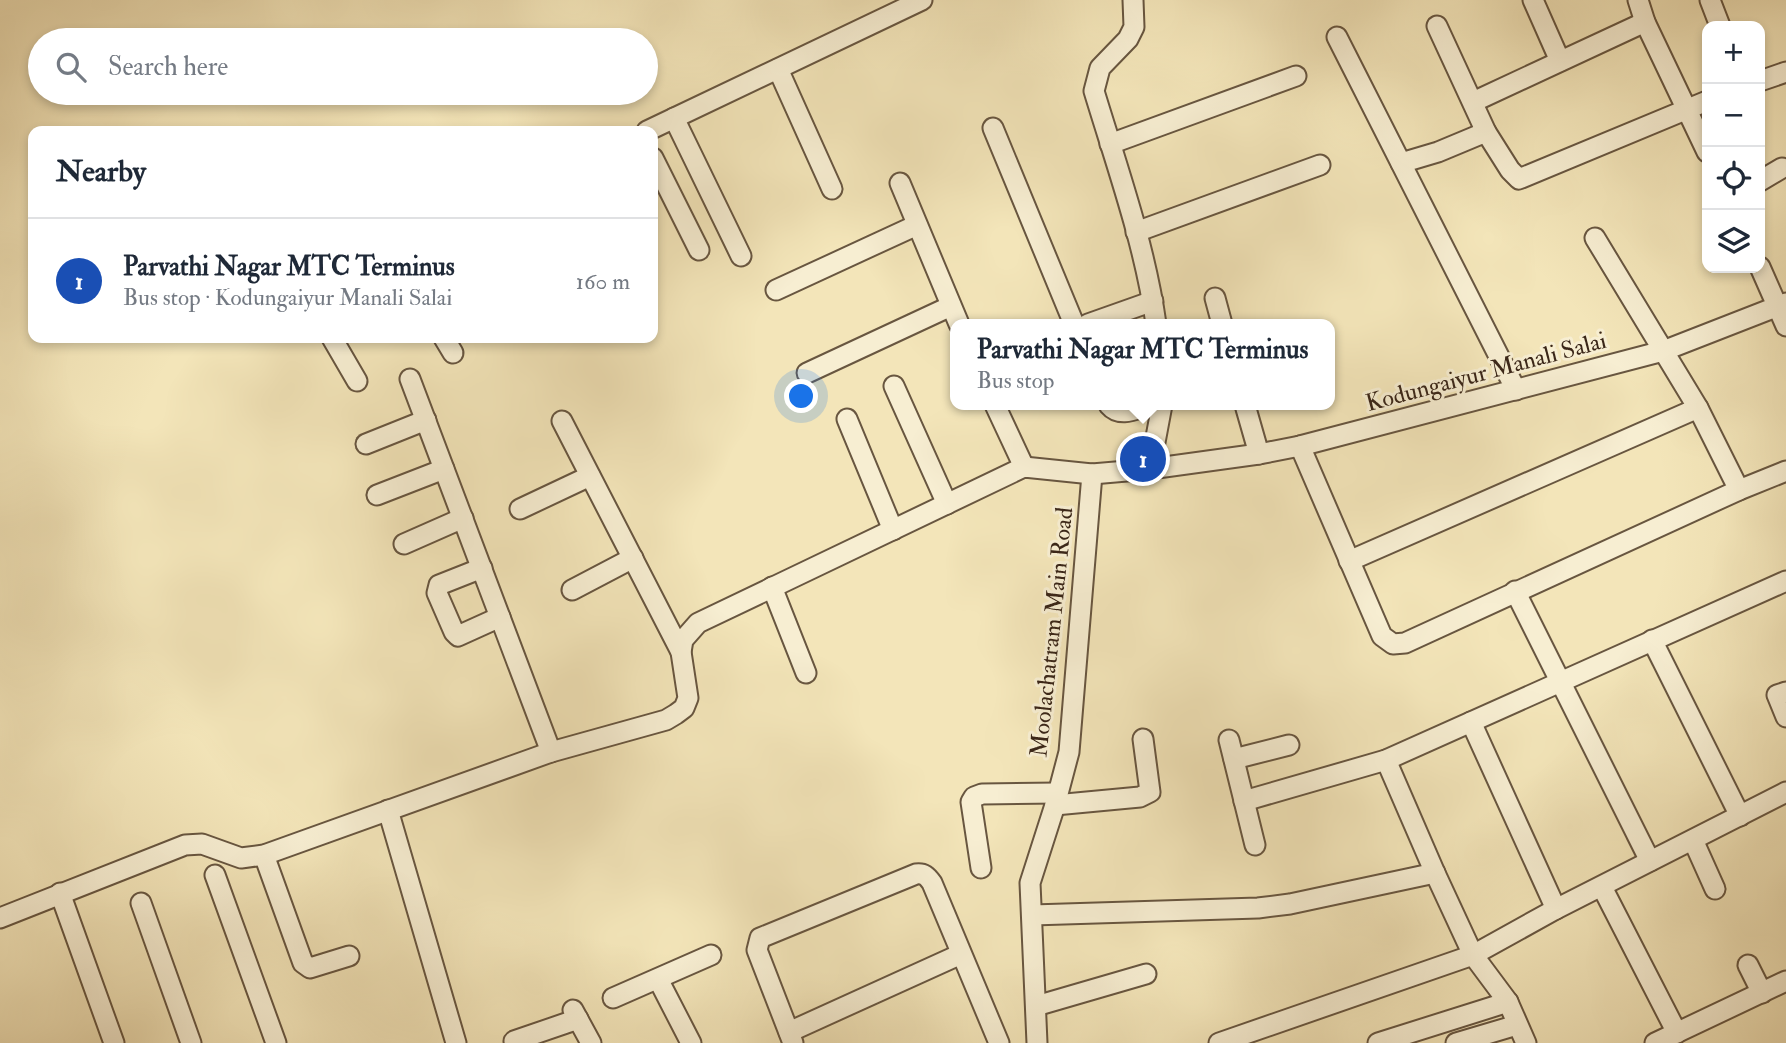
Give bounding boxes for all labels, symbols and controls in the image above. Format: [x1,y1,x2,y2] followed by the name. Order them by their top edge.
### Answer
[1702,21,1765,273] map controls
[1702,21,1765,84] button: +
[28,28,658,105] search box
[52,48,90,86] icon: search
[108,51,228,83] text: Search here
[1702,84,1765,147] button: −
[1702,147,1765,210] button: locate
[56,153,146,190] text: Nearby
[1702,210,1765,273] button: layers
[123,251,455,283] text: Parvathi Nagar MTC Terminus
[75,267,83,296] text: 1
[576,267,630,296] text: 160 m
[123,283,452,312] text: Bus stop · Kodungaiyur Manali Salai
[950,319,1335,410] popup
[1362,325,1610,419] street label: Kodungaiyur Manali Salai
[977,334,1308,366] text: Parvathi Nagar MTC Terminus
[977,366,1054,395] text: Bus stop
[784,379,818,413] your location
[1120,433,1166,485] pin: 1
[1023,505,1081,758] street label: Moolachatram Main Road

